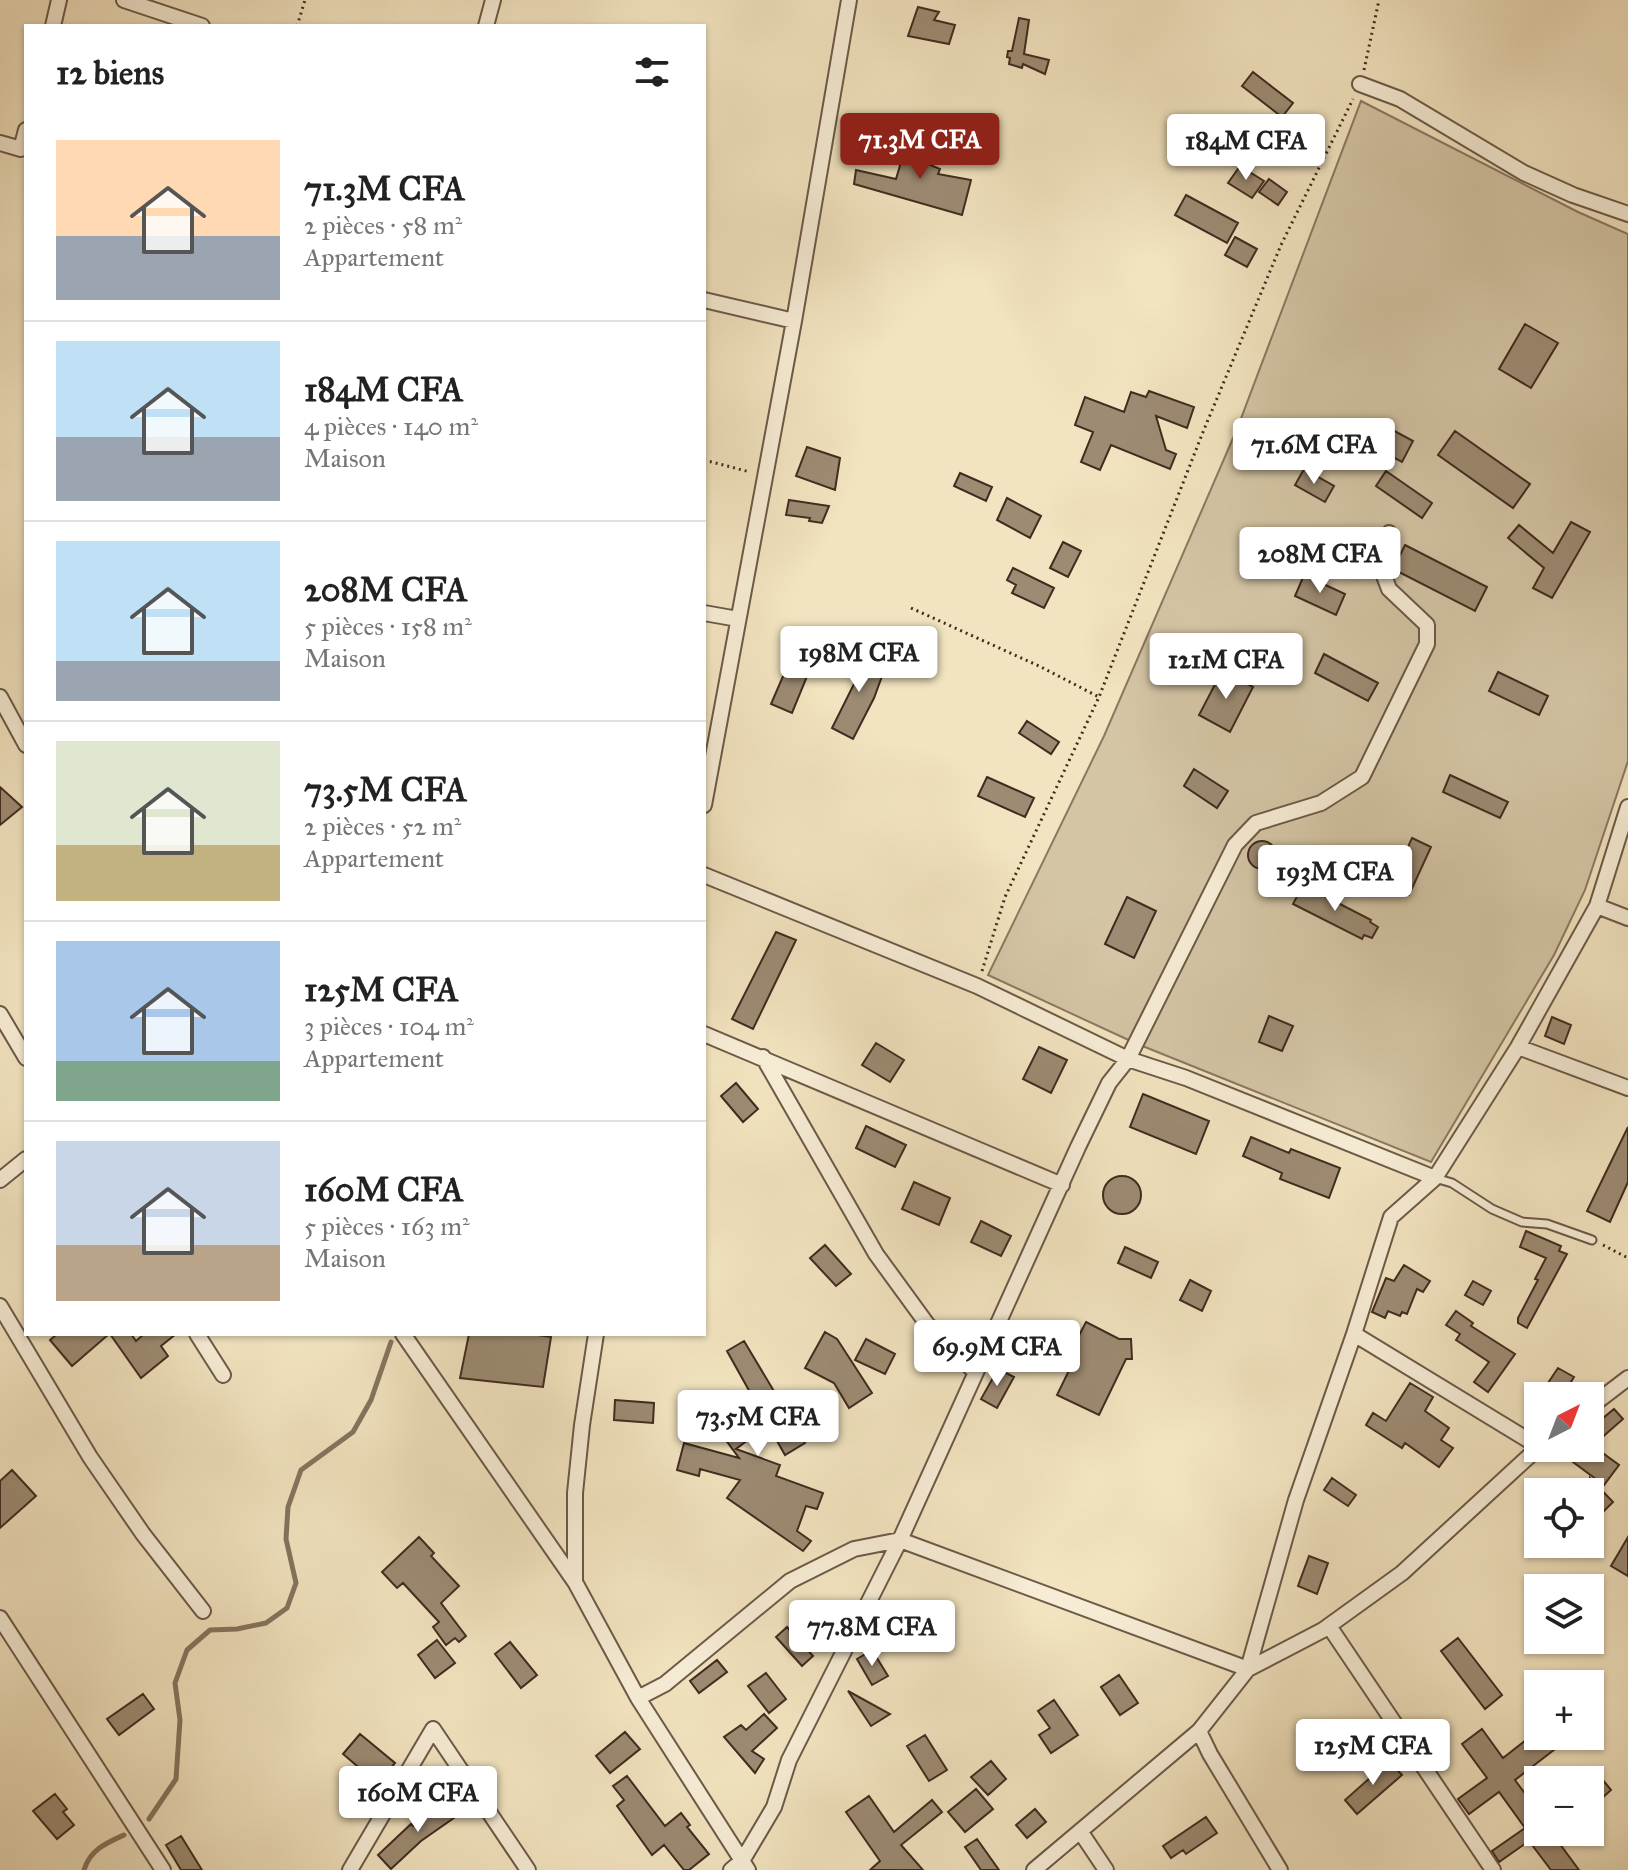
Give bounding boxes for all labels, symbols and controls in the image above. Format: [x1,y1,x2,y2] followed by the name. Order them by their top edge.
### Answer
[630,50,674,94] icon: filters
[56,52,164,93] text: 12 biens
[828,113,1012,181] pin: 71.3M CFA
[1163,114,1329,182] pin: 184M CFA
[858,123,982,155] text: 71.3M CFA
[1185,124,1307,156] text: 184M CFA
[304,168,465,209] text: 71.3M CFA
[120,172,216,268] icon: home
[304,209,462,241] text: 2 pièces · 58 m²
[304,241,444,273] text: Appartement
[304,369,463,410] text: 184M CFA
[120,373,216,469] icon: home
[304,410,478,442] text: 4 pièces · 140 m²
[1222,418,1406,486] pin: 71.6M CFA
[1251,428,1377,460] text: 71.6M CFA
[304,442,386,474] text: Maison
[1237,527,1403,595] pin: 208M CFA
[1257,537,1383,569] text: 208M CFA
[304,569,468,610] text: 208M CFA
[120,573,216,669] icon: home
[304,610,472,642] text: 5 pièces · 158 m²
[776,626,942,694] pin: 198M CFA
[1143,633,1309,701] pin: 121M CFA
[798,636,920,668] text: 198M CFA
[304,642,386,674] text: Maison
[1168,643,1284,675] text: 121M CFA
[304,769,467,810] text: 73.5M CFA
[120,773,216,869] icon: home
[304,810,461,842] text: 2 pièces · 52 m²
[304,842,444,874] text: Appartement
[1252,845,1418,913] pin: 193M CFA
[1276,855,1394,887] text: 193M CFA
[304,969,459,1010] text: 125M CFA
[120,973,216,1069] icon: home
[304,1010,474,1042] text: 3 pièces · 104 m²
[304,1042,444,1074] text: Appartement
[304,1169,464,1210] text: 160M CFA
[120,1173,216,1269] icon: home
[304,1210,470,1242] text: 5 pièces · 163 m²
[304,1242,386,1274] text: Maison
[905,1320,1089,1388] pin: 69.9M CFA
[932,1330,1062,1362] text: 69.9M CFA
[1524,1382,1604,1462] north arrow
[1524,1382,1604,1846] map controls
[666,1390,850,1458] pin: 73.5M CFA
[696,1400,820,1432] text: 73.5M CFA
[1524,1478,1604,1558] button: locate
[1524,1574,1604,1654] button: layers
[780,1600,964,1668] pin: 77.8M CFA
[807,1610,937,1642] text: 77.8M CFA
[1524,1670,1604,1750] button: +
[1290,1719,1456,1787] pin: 125M CFA
[1314,1729,1432,1761] text: 125M CFA
[335,1766,501,1834] pin: 160M CFA
[1524,1766,1604,1846] button: −
[357,1776,479,1808] text: 160M CFA

